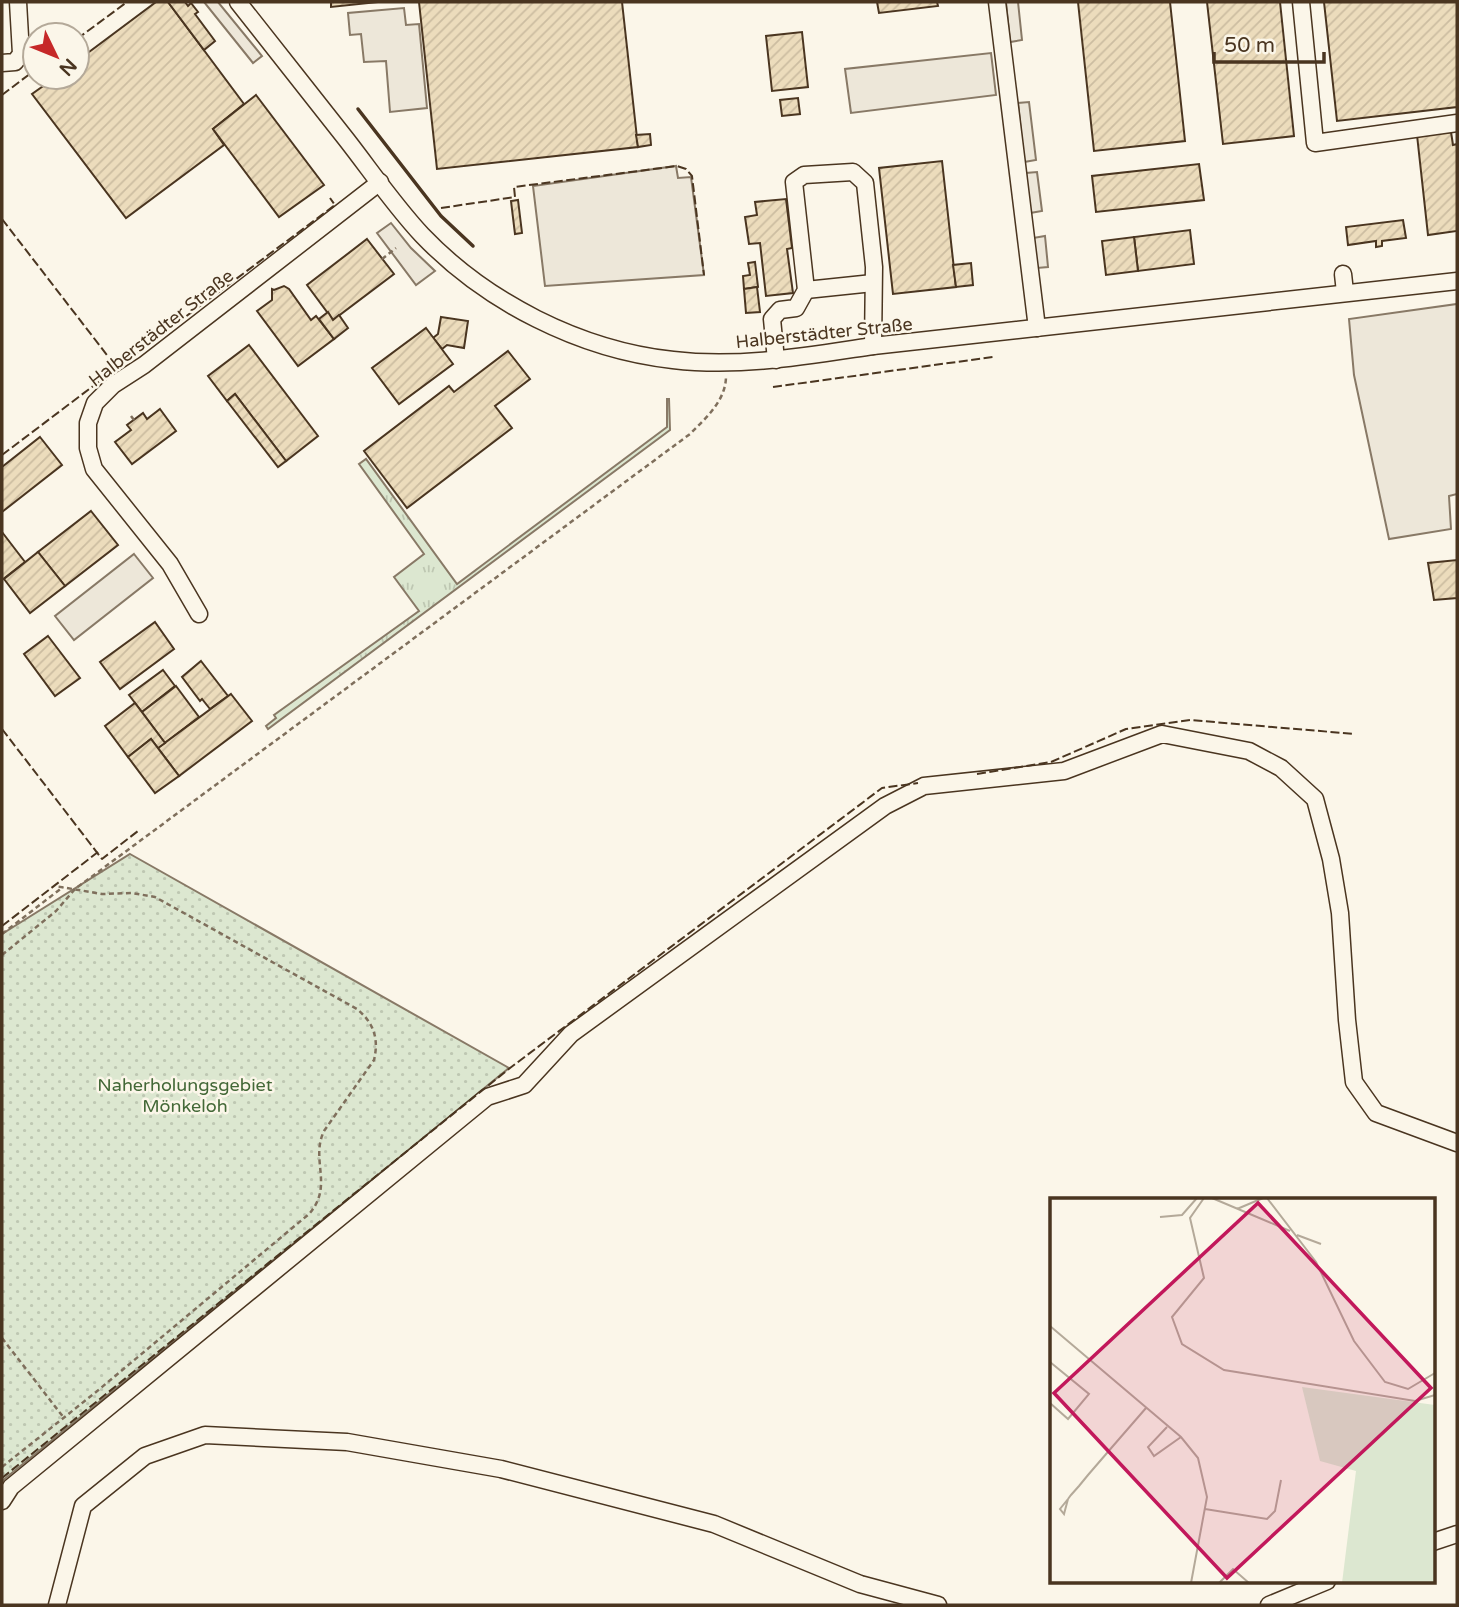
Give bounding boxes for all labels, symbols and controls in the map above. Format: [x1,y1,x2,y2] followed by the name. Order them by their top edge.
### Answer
[21,21,91,91] north arrow
[1214,21,1324,65] scale bar
[1224,33,1275,58] text: 50 m
[54,54,81,80] text: N
[84,265,238,391] street label: Halberstädter Straße
[734,313,914,353] street label: Halberstädter Straße
[97,1074,273,1117] park label: Naherholungsgebiet Mönkeloh
[1050,1198,1434,1582] inset map

